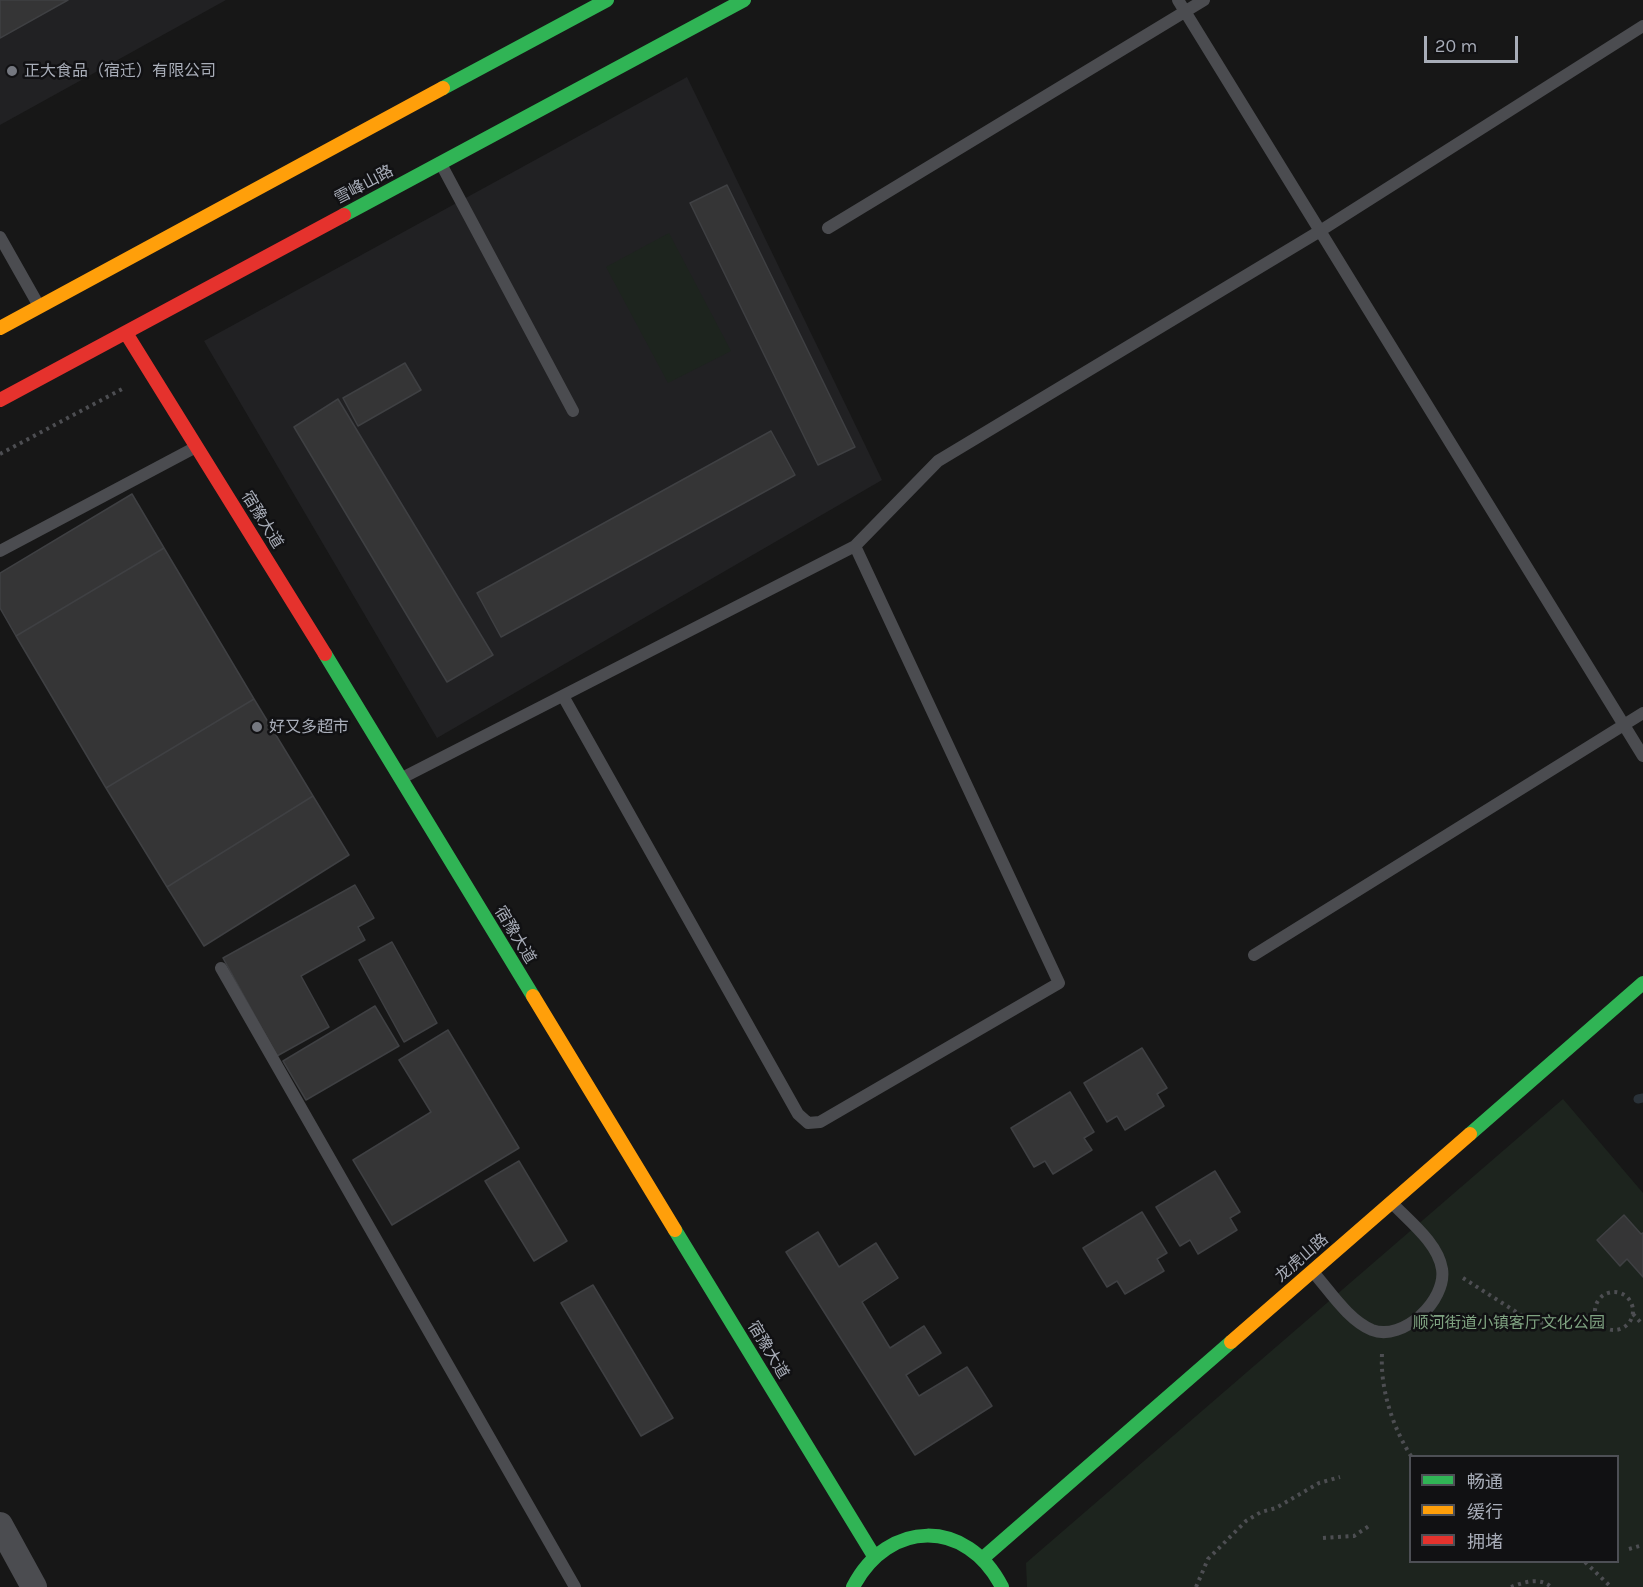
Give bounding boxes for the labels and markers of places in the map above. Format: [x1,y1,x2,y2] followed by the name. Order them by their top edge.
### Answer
[24,61,216,81] place label: 正大食品（宿迁）有限公司
[5,64,19,78] marker: 正大食品（宿迁）有限公司
[269,717,349,737] place label: 好又多超市
[250,720,264,734] marker: 好又多超市

